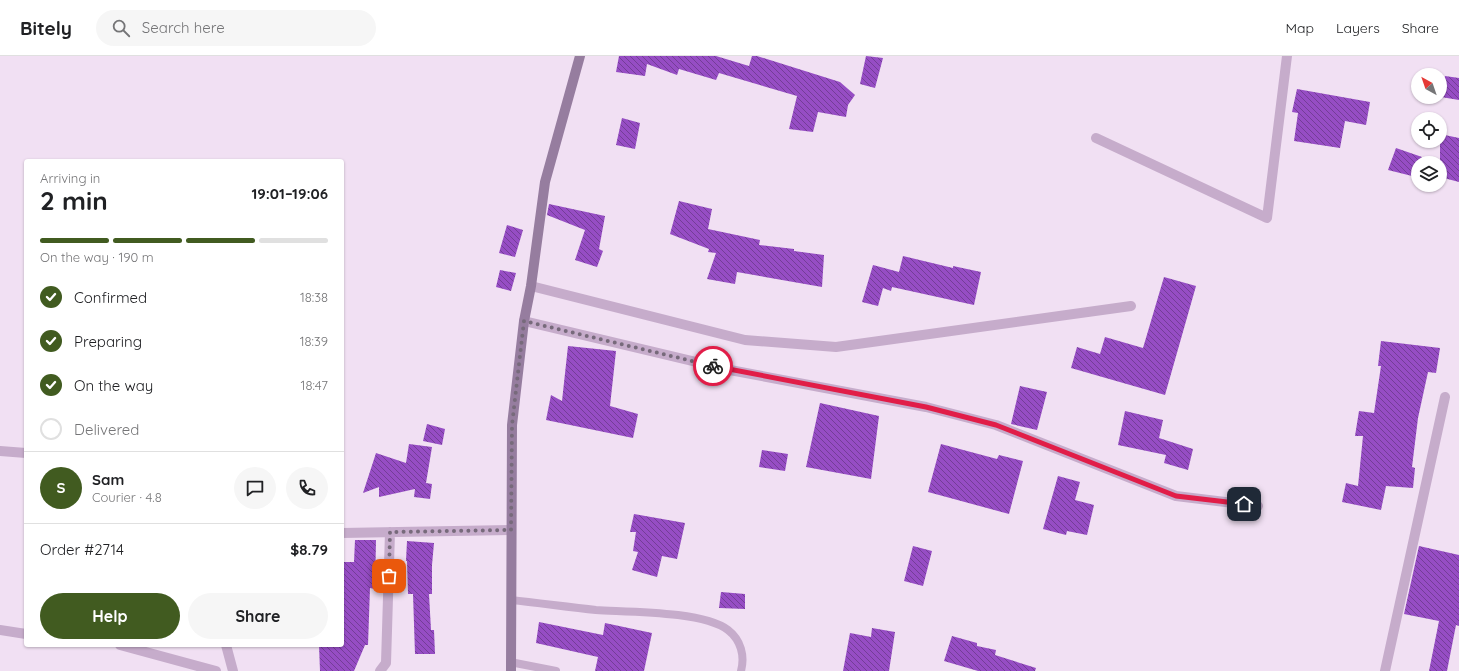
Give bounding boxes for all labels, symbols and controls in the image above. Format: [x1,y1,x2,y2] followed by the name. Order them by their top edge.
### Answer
[96,10,376,46] search box
[20,16,72,40] text: Bitely
[110,17,132,39] icon: search
[142,18,225,37] text: Search here
[1285,19,1314,37] text: Map
[1336,19,1380,37] text: Layers
[1402,19,1439,37] text: Share
[1411,68,1447,104] north arrow
[1411,68,1447,192] map controls
[1411,112,1447,148] button: locate
[1411,156,1447,192] button: layers
[40,170,100,186] text: Arriving in
[40,184,108,217] text: 2 min
[251,184,328,203] text: 19:01–19:06
[40,249,154,265] text: On the way · 190 m
[40,286,62,308] icon: check
[74,288,147,307] text: Confirmed
[300,289,328,305] text: 18:38
[40,330,62,352] icon: check
[74,332,142,351] text: Preparing
[300,333,328,349] text: 18:39
[693,346,733,386] courier
[702,355,724,377] icon: bike
[40,374,62,396] icon: check
[74,376,153,395] text: On the way
[301,377,328,393] text: 18:47
[74,420,139,439] text: Delivered
[234,467,276,509] button: chat
[286,467,328,509] button: phone
[92,470,124,489] text: Sam
[57,478,65,497] text: S
[1227,487,1261,521] pin
[92,489,162,505] text: Courier · 4.8
[1233,493,1255,515] icon: home
[40,540,124,559] text: Order #2714
[290,540,328,559] text: $8.79
[372,559,406,593] pin
[378,565,400,587] icon: bag
[40,593,180,639] button: Help
[188,593,328,639] button: Share

